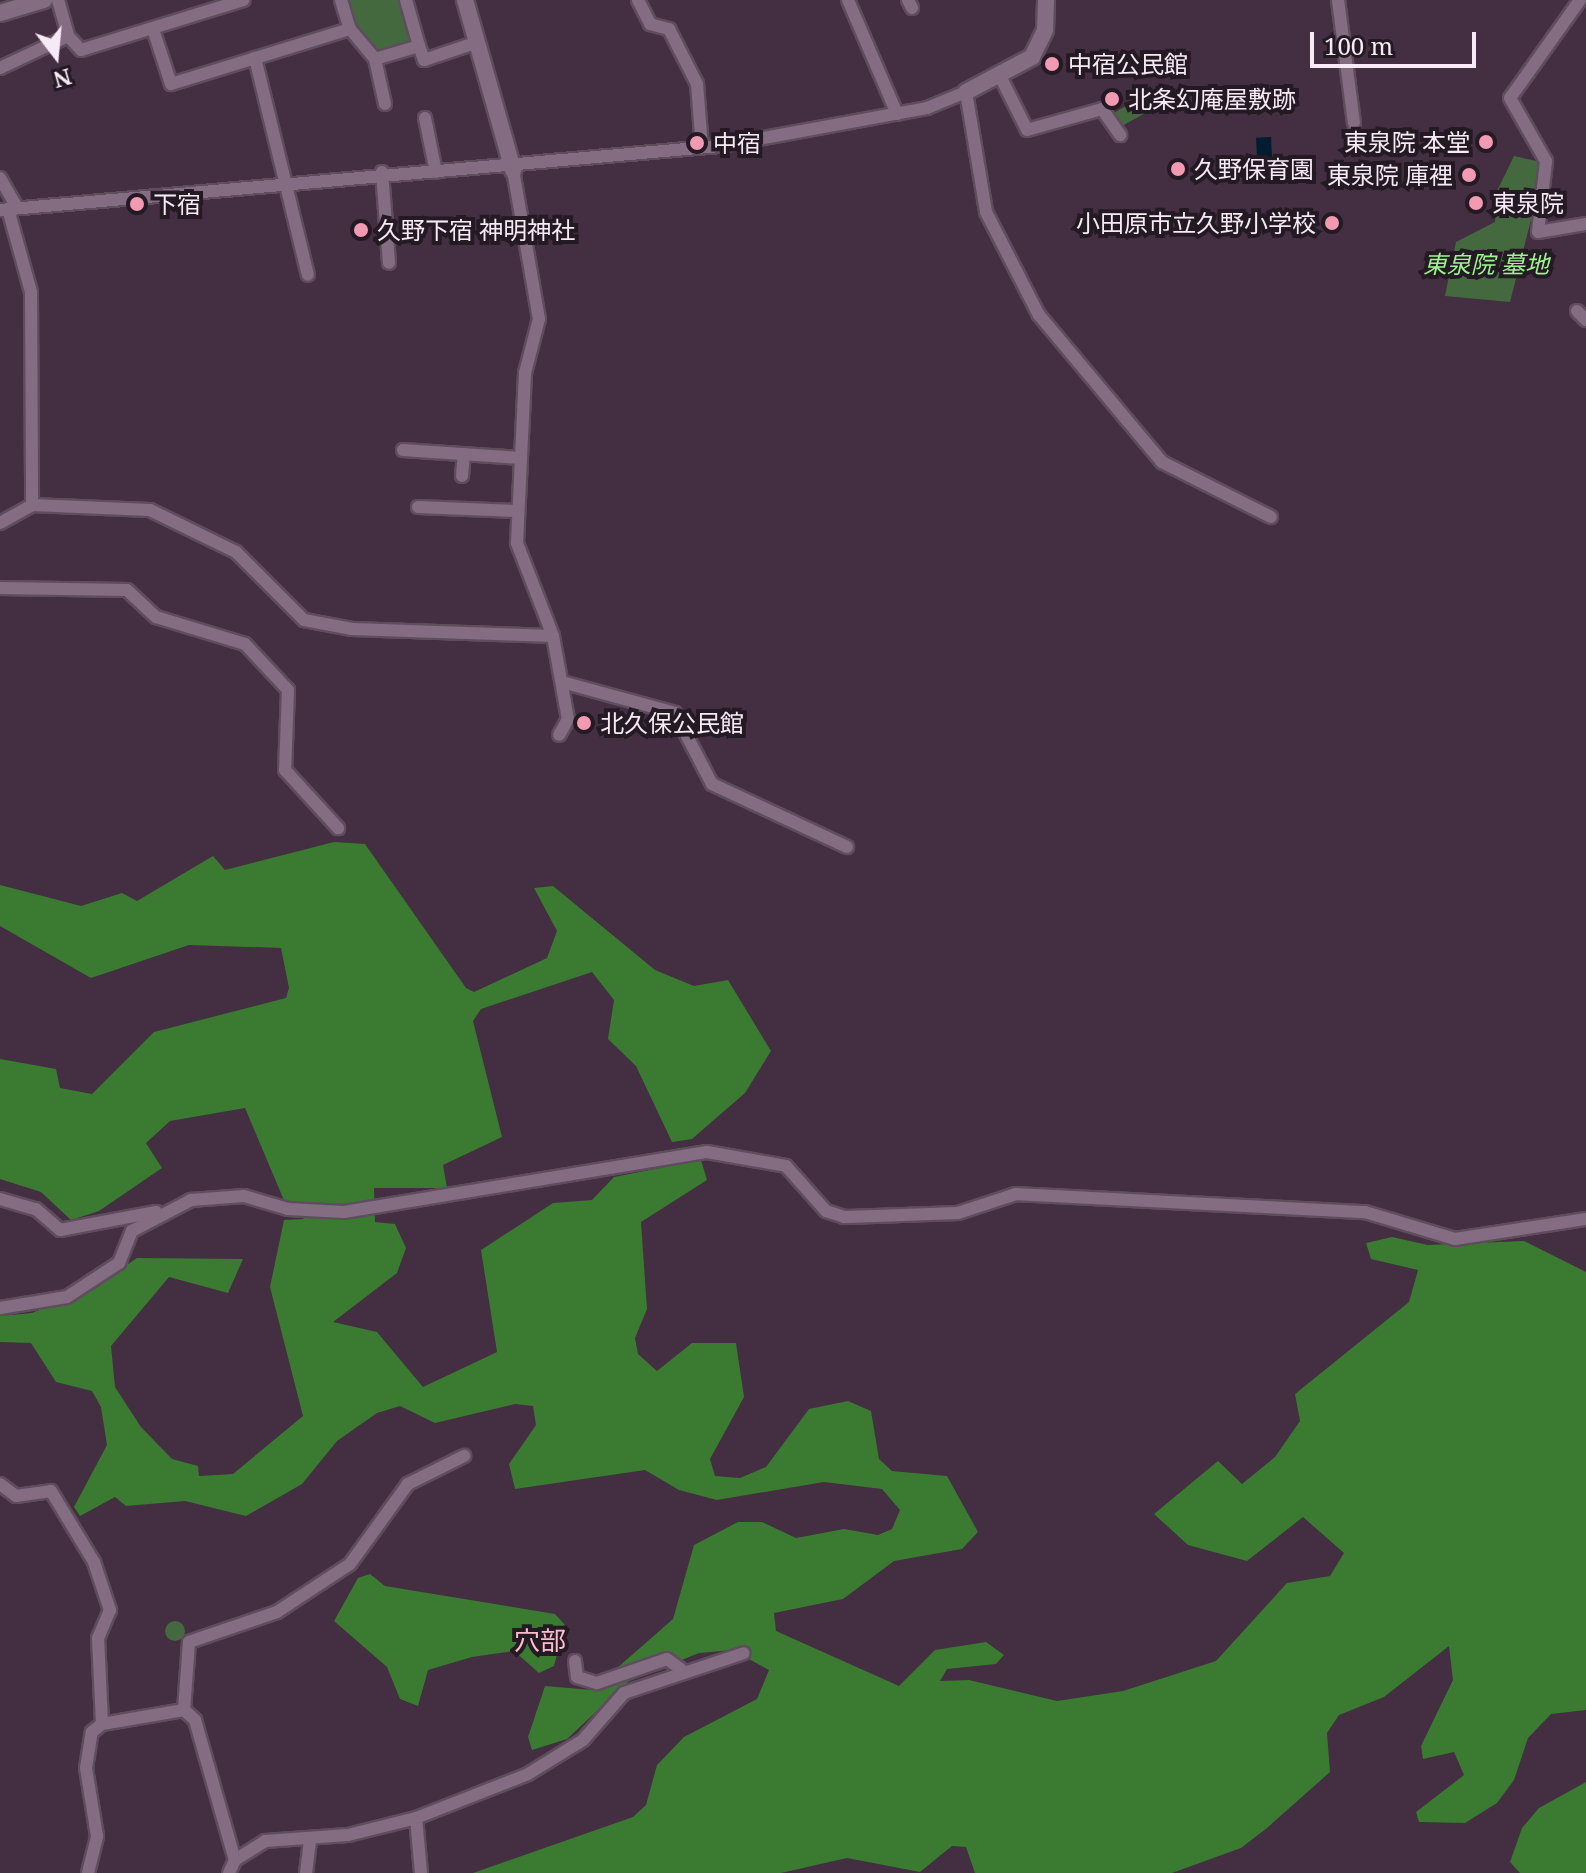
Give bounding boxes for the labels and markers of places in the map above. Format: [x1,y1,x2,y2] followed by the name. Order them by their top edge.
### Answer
[1068,50,1188,78] place label: 中宿公民館
[1043,55,1061,73] marker: 中宿公民館
[1128,85,1296,113] place label: 北条幻庵屋敷跡
[1103,90,1121,108] marker: 北条幻庵屋敷跡
[1344,128,1470,156] place label: 東泉院 本堂
[713,129,761,157] place label: 中宿
[1477,133,1495,151] marker: 東泉院 本堂
[688,134,706,152] marker: 中宿
[1194,155,1314,183] place label: 久野保育園
[1169,160,1187,178] marker: 久野保育園
[1327,161,1453,189] place label: 東泉院 庫裡
[1460,166,1478,184] marker: 東泉院 庫裡
[1492,189,1564,217] place label: 東泉院
[153,190,201,218] place label: 下宿
[1467,194,1485,212] marker: 東泉院
[128,195,146,213] marker: 下宿
[1076,209,1316,237] place label: 小田原市立久野小学校
[1323,214,1341,232] marker: 小田原市立久野小学校
[377,216,575,244] place label: 久野下宿 神明神社
[352,221,370,239] marker: 久野下宿 神明神社
[600,709,744,737] place label: 北久保公民館
[575,714,593,732] marker: 北久保公民館

